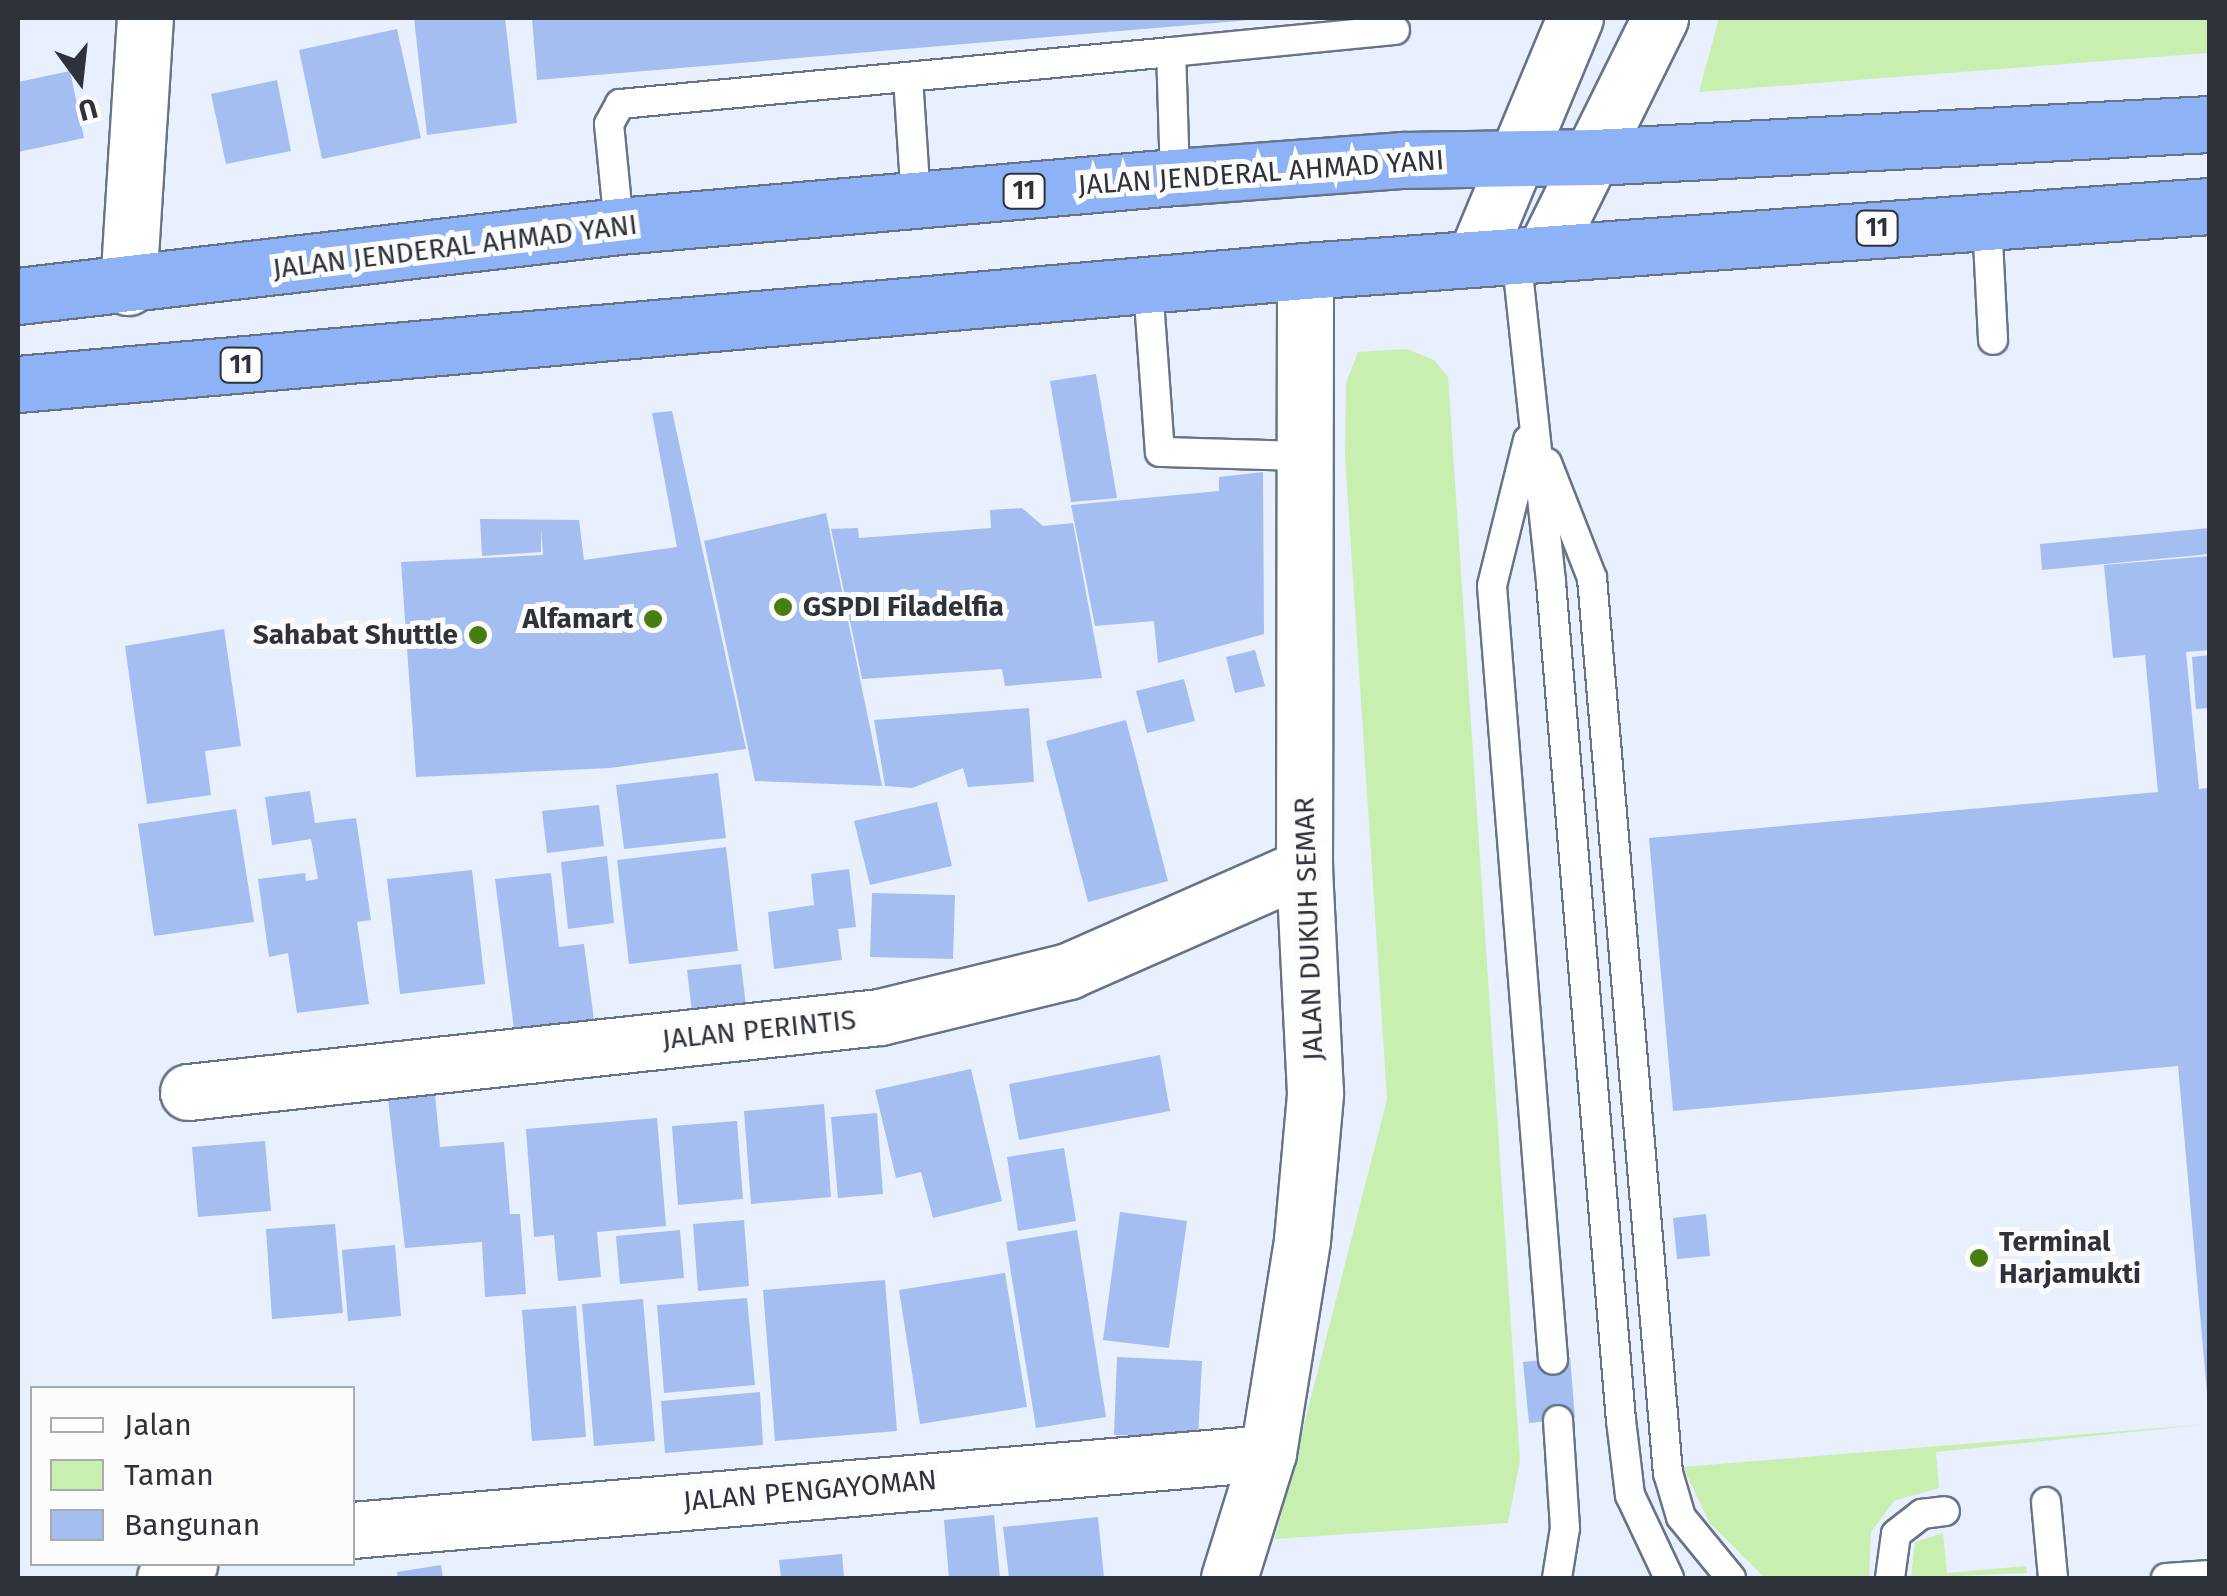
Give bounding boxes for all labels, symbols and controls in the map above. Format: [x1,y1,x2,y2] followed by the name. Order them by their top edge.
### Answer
[30,30,130,130] north arrow
[75,91,101,128] text: U
[1077,143,1445,203] street label: JALAN JENDERAL AHMAD YANI
[1002,171,1046,211] road number: 11
[271,208,639,286] street label: JALAN JENDERAL AHMAD YANI
[1854,208,1900,248] road number: 11
[218,345,264,385] road number: 11
[803,590,1004,624] place label: GSPDI Filadelfia
[772,596,794,618] marker: GSPDI Filadelfia
[522,602,633,636] place label: Alfamart
[642,608,664,630] marker: Alfamart
[253,618,458,652] place label: Sahabat Shuttle
[467,624,489,646] marker: Sahabat Shuttle
[1288,797,1330,1061] street label: JALAN DUKUH SEMAR
[660,1003,858,1057] street label: JALAN PERINTIS
[1999,1225,2141,1291] place label: Terminal Harjamukti
[1968,1247,1990,1269] marker: Terminal Harjamukti
[30,1386,355,1566] legend
[124,1407,192,1443] text: Jalan
[124,1457,214,1493] text: Taman
[682,1463,938,1519] street label: JALAN PENGAYOMAN
[124,1507,260,1543] text: Bangunan

